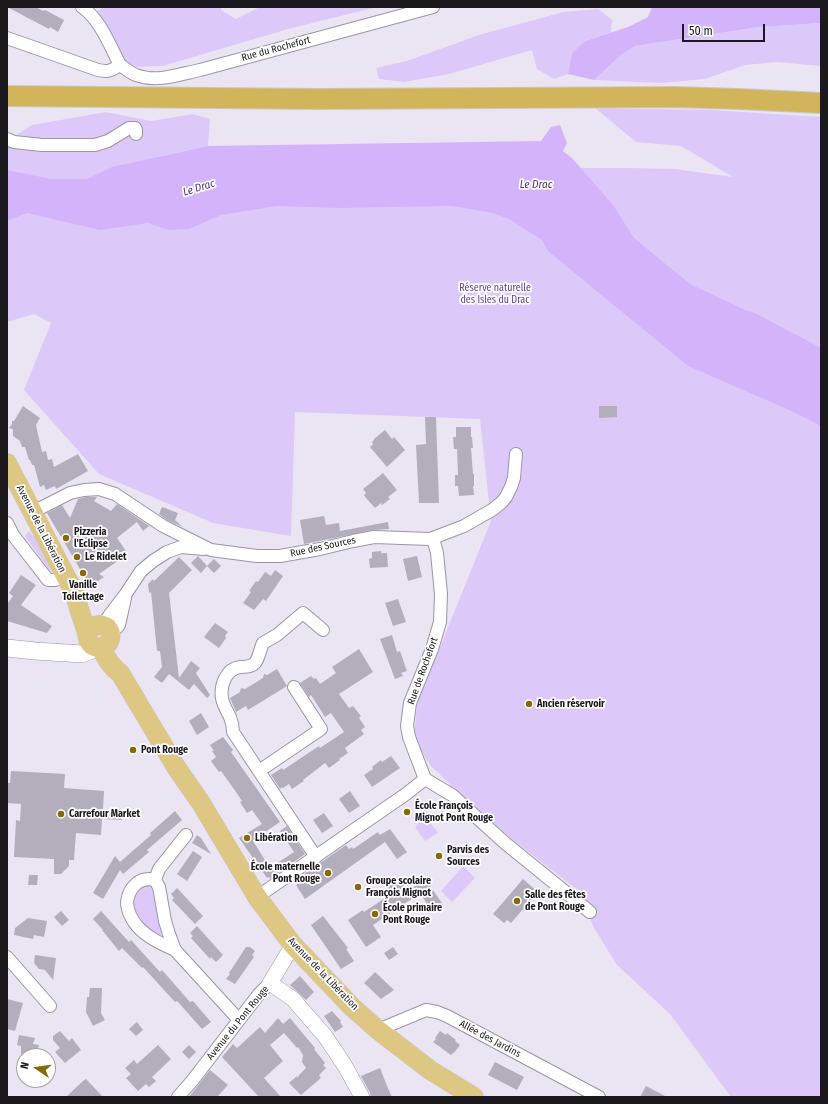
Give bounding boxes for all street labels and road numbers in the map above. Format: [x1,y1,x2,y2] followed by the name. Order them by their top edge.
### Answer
[240,34,312,64] street label: Rue du Rochefort
[14,483,68,575] street label: Avenue de la Libération
[289,534,357,560] street label: Rue des Sources
[405,636,441,706] street label: Rue de Rochefort
[285,935,361,1013] street label: Avenue de la Libération
[204,984,272,1062] street label: Avenue du Pont Rouge
[457,1018,523,1060] street label: Allée des Jardins

